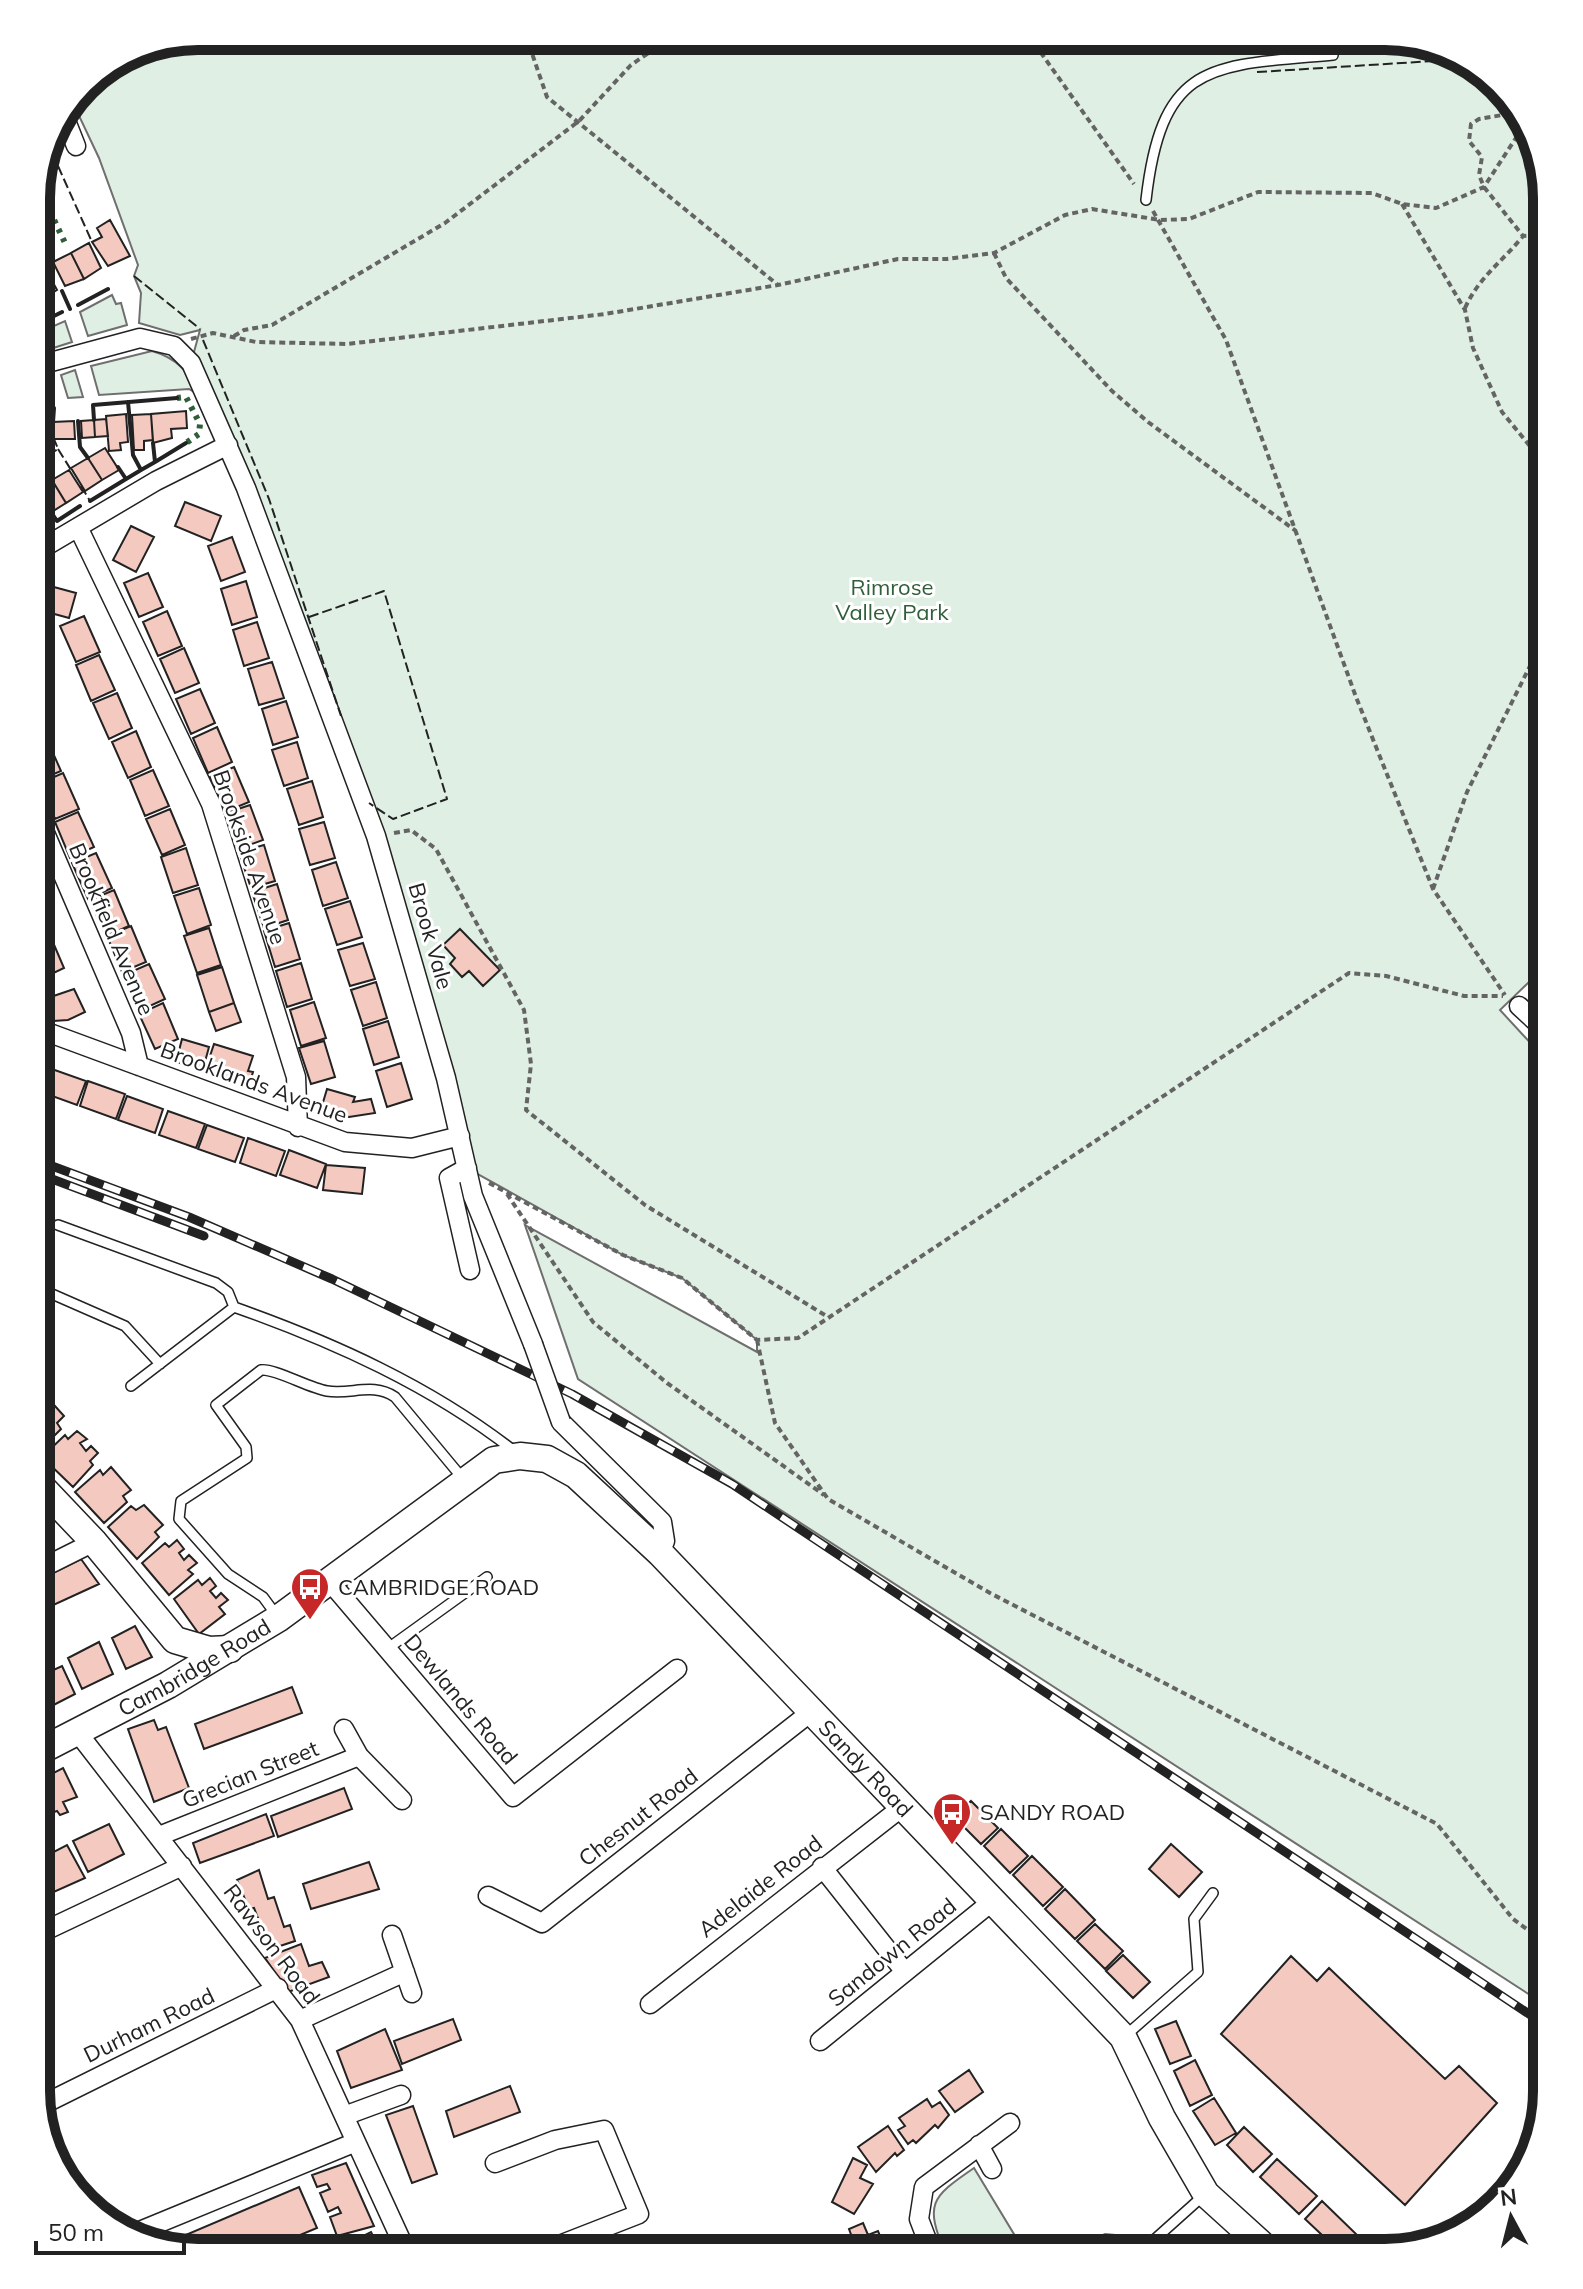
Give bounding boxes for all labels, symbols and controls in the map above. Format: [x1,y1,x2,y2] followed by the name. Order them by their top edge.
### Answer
[835,573,949,626] park label: Rimrose Valley Park
[207,766,293,948] street label: Brookside Avenue
[63,839,161,1019] street label: Brookfield Avenue
[402,880,460,992] street label: Brook Vale
[157,1035,351,1129] street label: Brooklands Avenue
[289,1566,331,1621] bus stop icon: CAMBRIDGE ROAD
[338,1573,539,1601] place label: CAMBRIDGE ROAD
[113,1612,276,1722] street label: Cambridge Road
[398,1628,524,1770] street label: Dewlands Road
[813,1714,919,1823] street label: Sandy Road
[178,1734,323,1814] street label: Grecian Street
[573,1762,703,1872] street label: Chesnut Road
[931,1791,973,1846] bus stop icon: SANDY ROAD
[980,1798,1125,1826] place label: SANDY ROAD
[692,1829,828,1943] street label: Adelaide Road
[218,1878,326,2010] street label: Rawson Road
[822,1892,962,2012] street label: Sandown Road
[79,1981,219,2069] street label: Durham Road
[1471,2177,1551,2257] north arrow
[1499,2182,1519,2212] text: N
[36,2205,184,2255] scale bar
[48,2217,104,2247] text: 50 m

